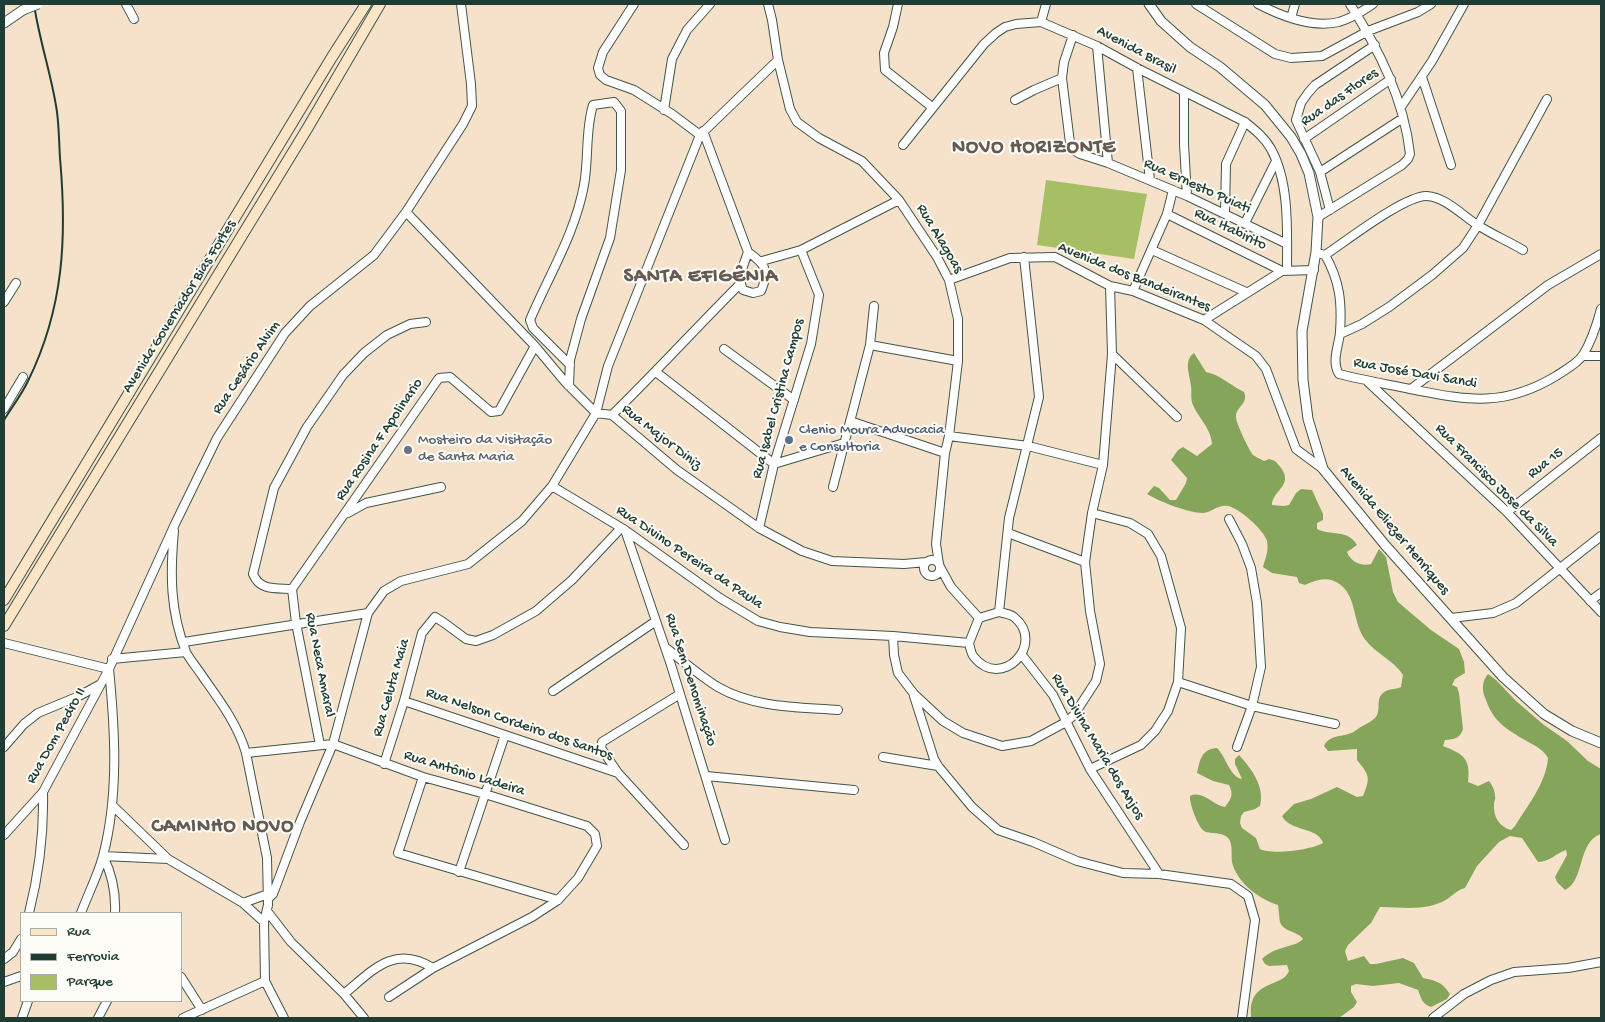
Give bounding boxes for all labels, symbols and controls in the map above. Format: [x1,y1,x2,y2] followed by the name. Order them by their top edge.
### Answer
[1093,22,1179,80] street label: Avenida Brasil
[1298,65,1382,131] street label: Rua das Flores
[950,137,1118,161] district label: NOVO HORIZONTE
[1141,155,1253,219] street label: Rua Ernesto Puiati
[911,201,967,277] street label: Rua Alagoas
[1191,205,1269,255] street label: Rua Itabirito
[119,217,241,397] street label: Avenida Governador Bias Fortes
[1055,239,1213,317] street label: Avenida dos Bandeirantes
[622,266,780,290] district label: SANTA EFIGÊNIA
[749,317,809,481] street label: Rua Isabel Cristina Campos
[209,318,285,418] street label: Rua Cesário Alvim
[1352,354,1478,394] street label: Rua José Davi Sandi
[332,375,428,505] street label: Rua Rosina F Apolinario
[617,401,705,475] street label: Rua Major Diniz
[1431,421,1561,551] street label: Rua Francisco Jose da Silva
[799,422,944,457] place label: Clenio Moura Advocacia e Consultoria
[418,432,552,467] place label: Mosteiro da Visitação de Santa Maria
[783,434,795,446] marker: Clenio Moura Advocacia e Consultoria
[402,444,414,456] marker: Mosteiro da Visitação de Santa Maria
[1524,444,1568,484] street label: Rua 15
[1335,463,1453,599] street label: Avenida Eliezer Henriques
[612,502,766,614] street label: Rua Divino Pereira da Paula
[300,611,338,719] street label: Rua Neca Amaral
[660,611,720,749] street label: Rua Sem Denominação
[369,637,415,739] street label: Rua Celuta Maia
[1046,671,1148,823] street label: Rua Divina Maria dos Anjos
[423,684,615,766] street label: Rua Nelson Cordeiro dos Santos
[23,685,91,787] street label: Rua Dom Pedro II
[401,747,527,801] street label: Rua Antônio Ladeira
[150,816,296,840] district label: CAMINHO NOVO
[20,912,182,1002] legend
[67,923,90,941] text: Rua
[67,948,119,966] text: Ferrovia
[67,973,113,991] text: Parque

